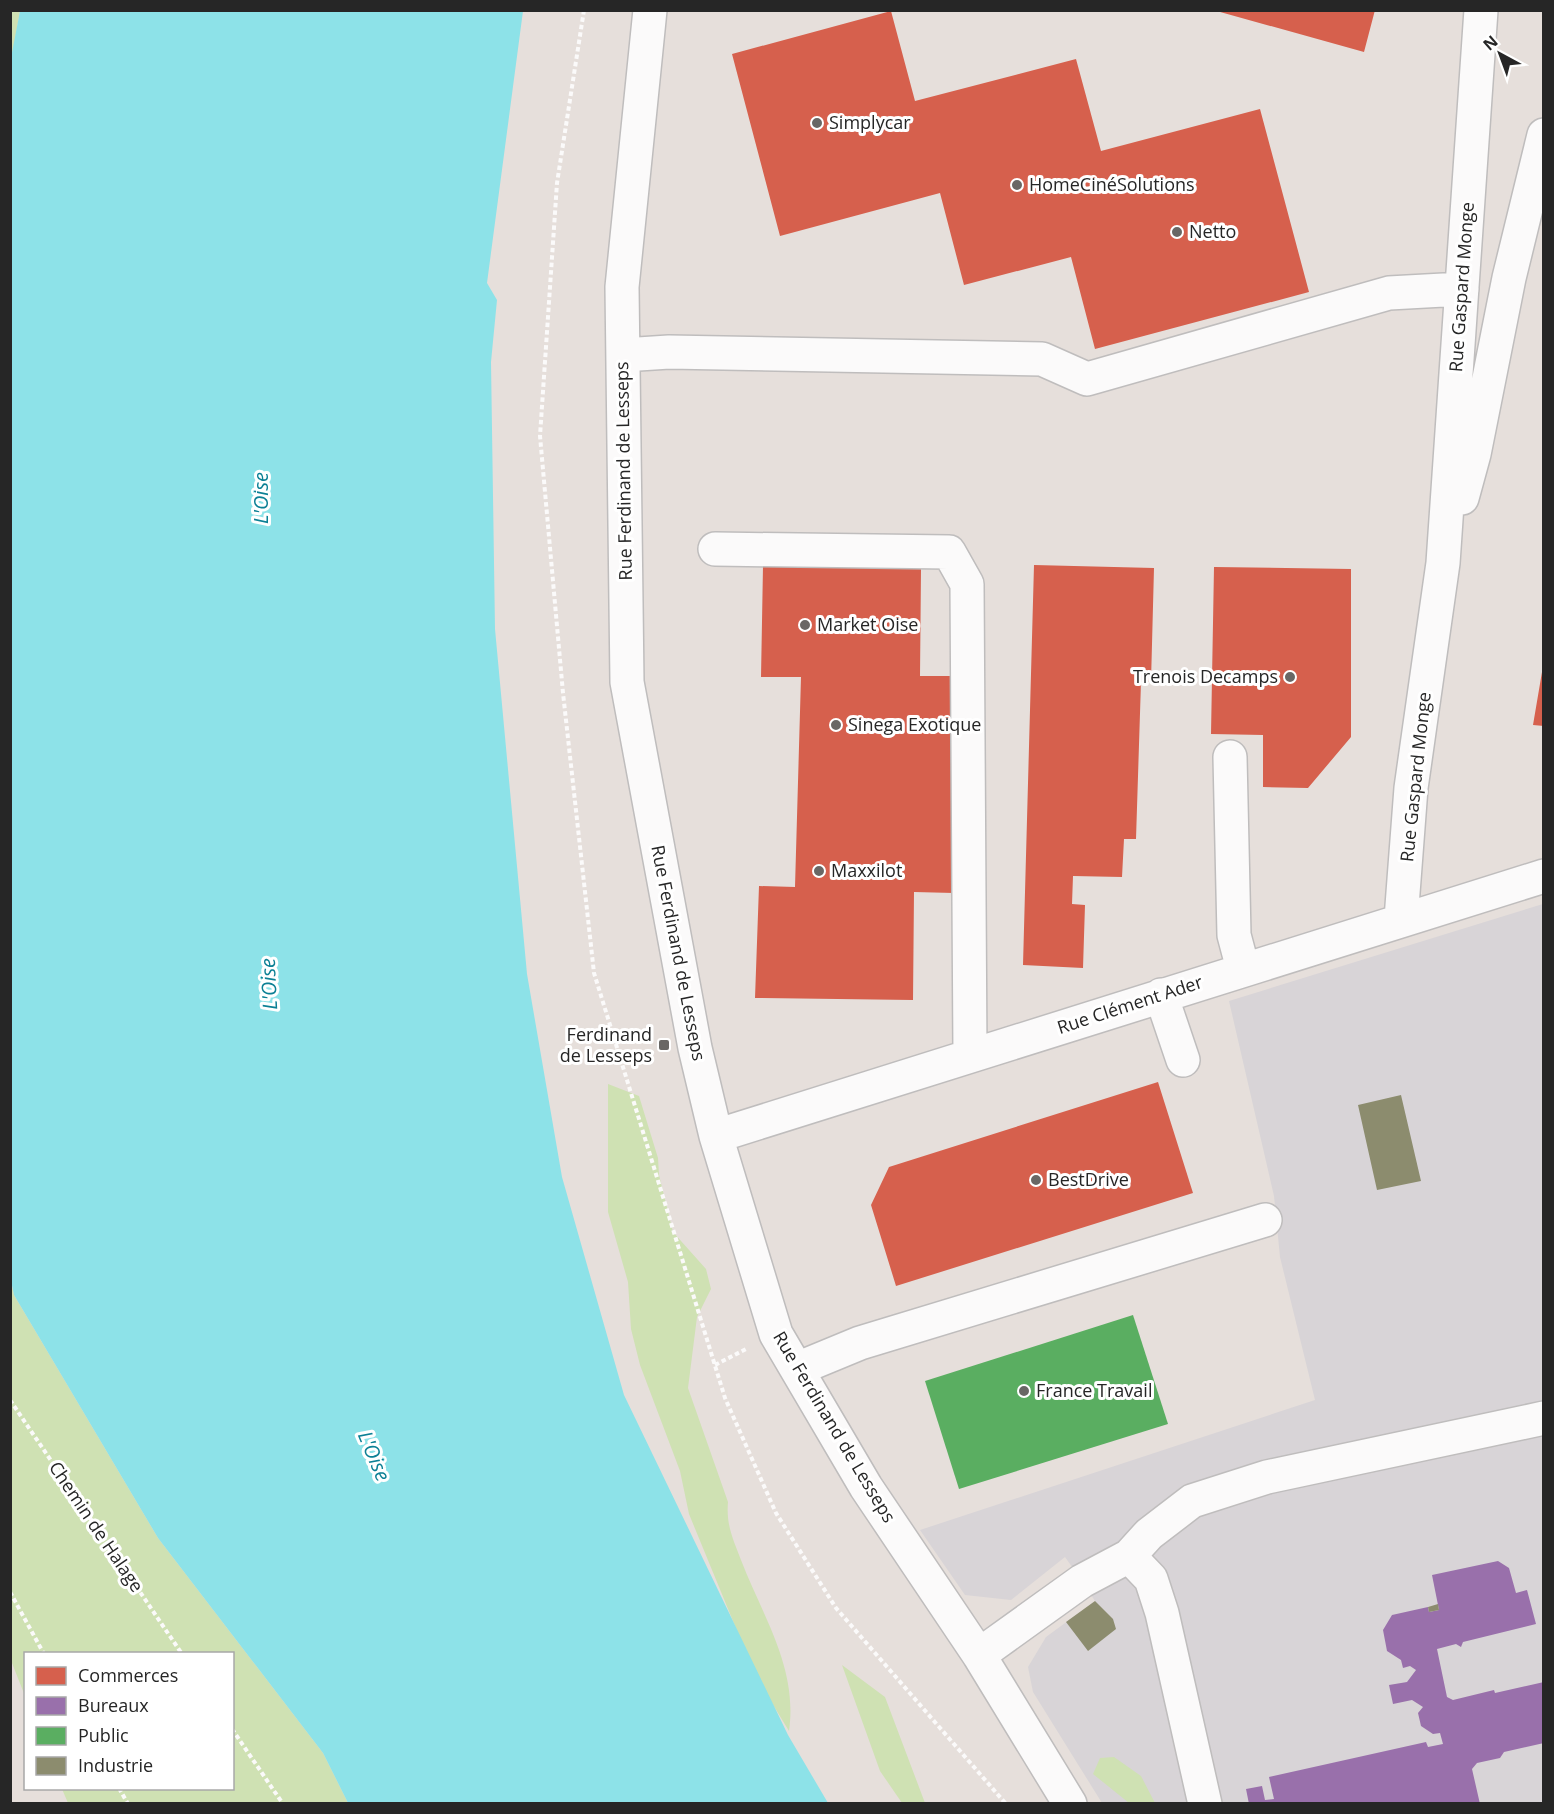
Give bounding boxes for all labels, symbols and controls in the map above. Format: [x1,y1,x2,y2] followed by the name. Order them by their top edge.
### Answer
[1470,24,1530,84] north arrow
[1478,30,1502,55] text: N
[829,110,911,134] place label: Simplycar
[810,116,824,130] marker: Simplycar
[1029,172,1195,196] place label: HomeCinéSolutions
[1010,178,1024,192] marker: HomeCinéSolutions
[1443,201,1479,373] street label: Rue Gaspard Monge
[1189,219,1236,243] place label: Netto
[1170,225,1184,239] marker: Netto
[609,361,637,581] street label: Rue Ferdinand de Lesseps
[247,472,274,524] water label: L'Oise
[817,612,918,636] place label: Market Oise
[798,618,812,632] marker: Market Oise
[1133,664,1278,688] place label: Trenois Decamps
[1283,670,1297,684] marker: Trenois Decamps
[1394,691,1436,863] street label: Rue Gaspard Monge
[848,712,981,736] place label: Sinega Exotique
[829,718,843,732] marker: Sinega Exotique
[646,843,712,1063] street label: Rue Ferdinand de Lesseps
[831,858,902,882] place label: Maxxilot
[812,864,826,878] marker: Maxxilot
[254,957,283,1011] water label: L'Oise
[1054,969,1206,1039] street label: Rue Clément Ader
[560,1022,652,1067] place label: Ferdinand de Lesseps
[657,1038,671,1052] marker: Ferdinand de Lesseps
[1048,1167,1129,1191] place label: BestDrive
[1029,1173,1043,1187] marker: BestDrive
[768,1326,902,1527] street label: Rue Ferdinand de Lesseps
[1036,1378,1152,1402] place label: France Travail
[1017,1384,1031,1398] marker: France Travail
[352,1427,397,1485] water label: L'Oise
[44,1456,150,1597] street label: Chemin de Halage
[24,1652,234,1790] legend
[78,1663,178,1687] text: Commerces
[78,1693,149,1717] text: Bureaux
[78,1723,129,1747] text: Public
[78,1753,153,1777] text: Industrie

